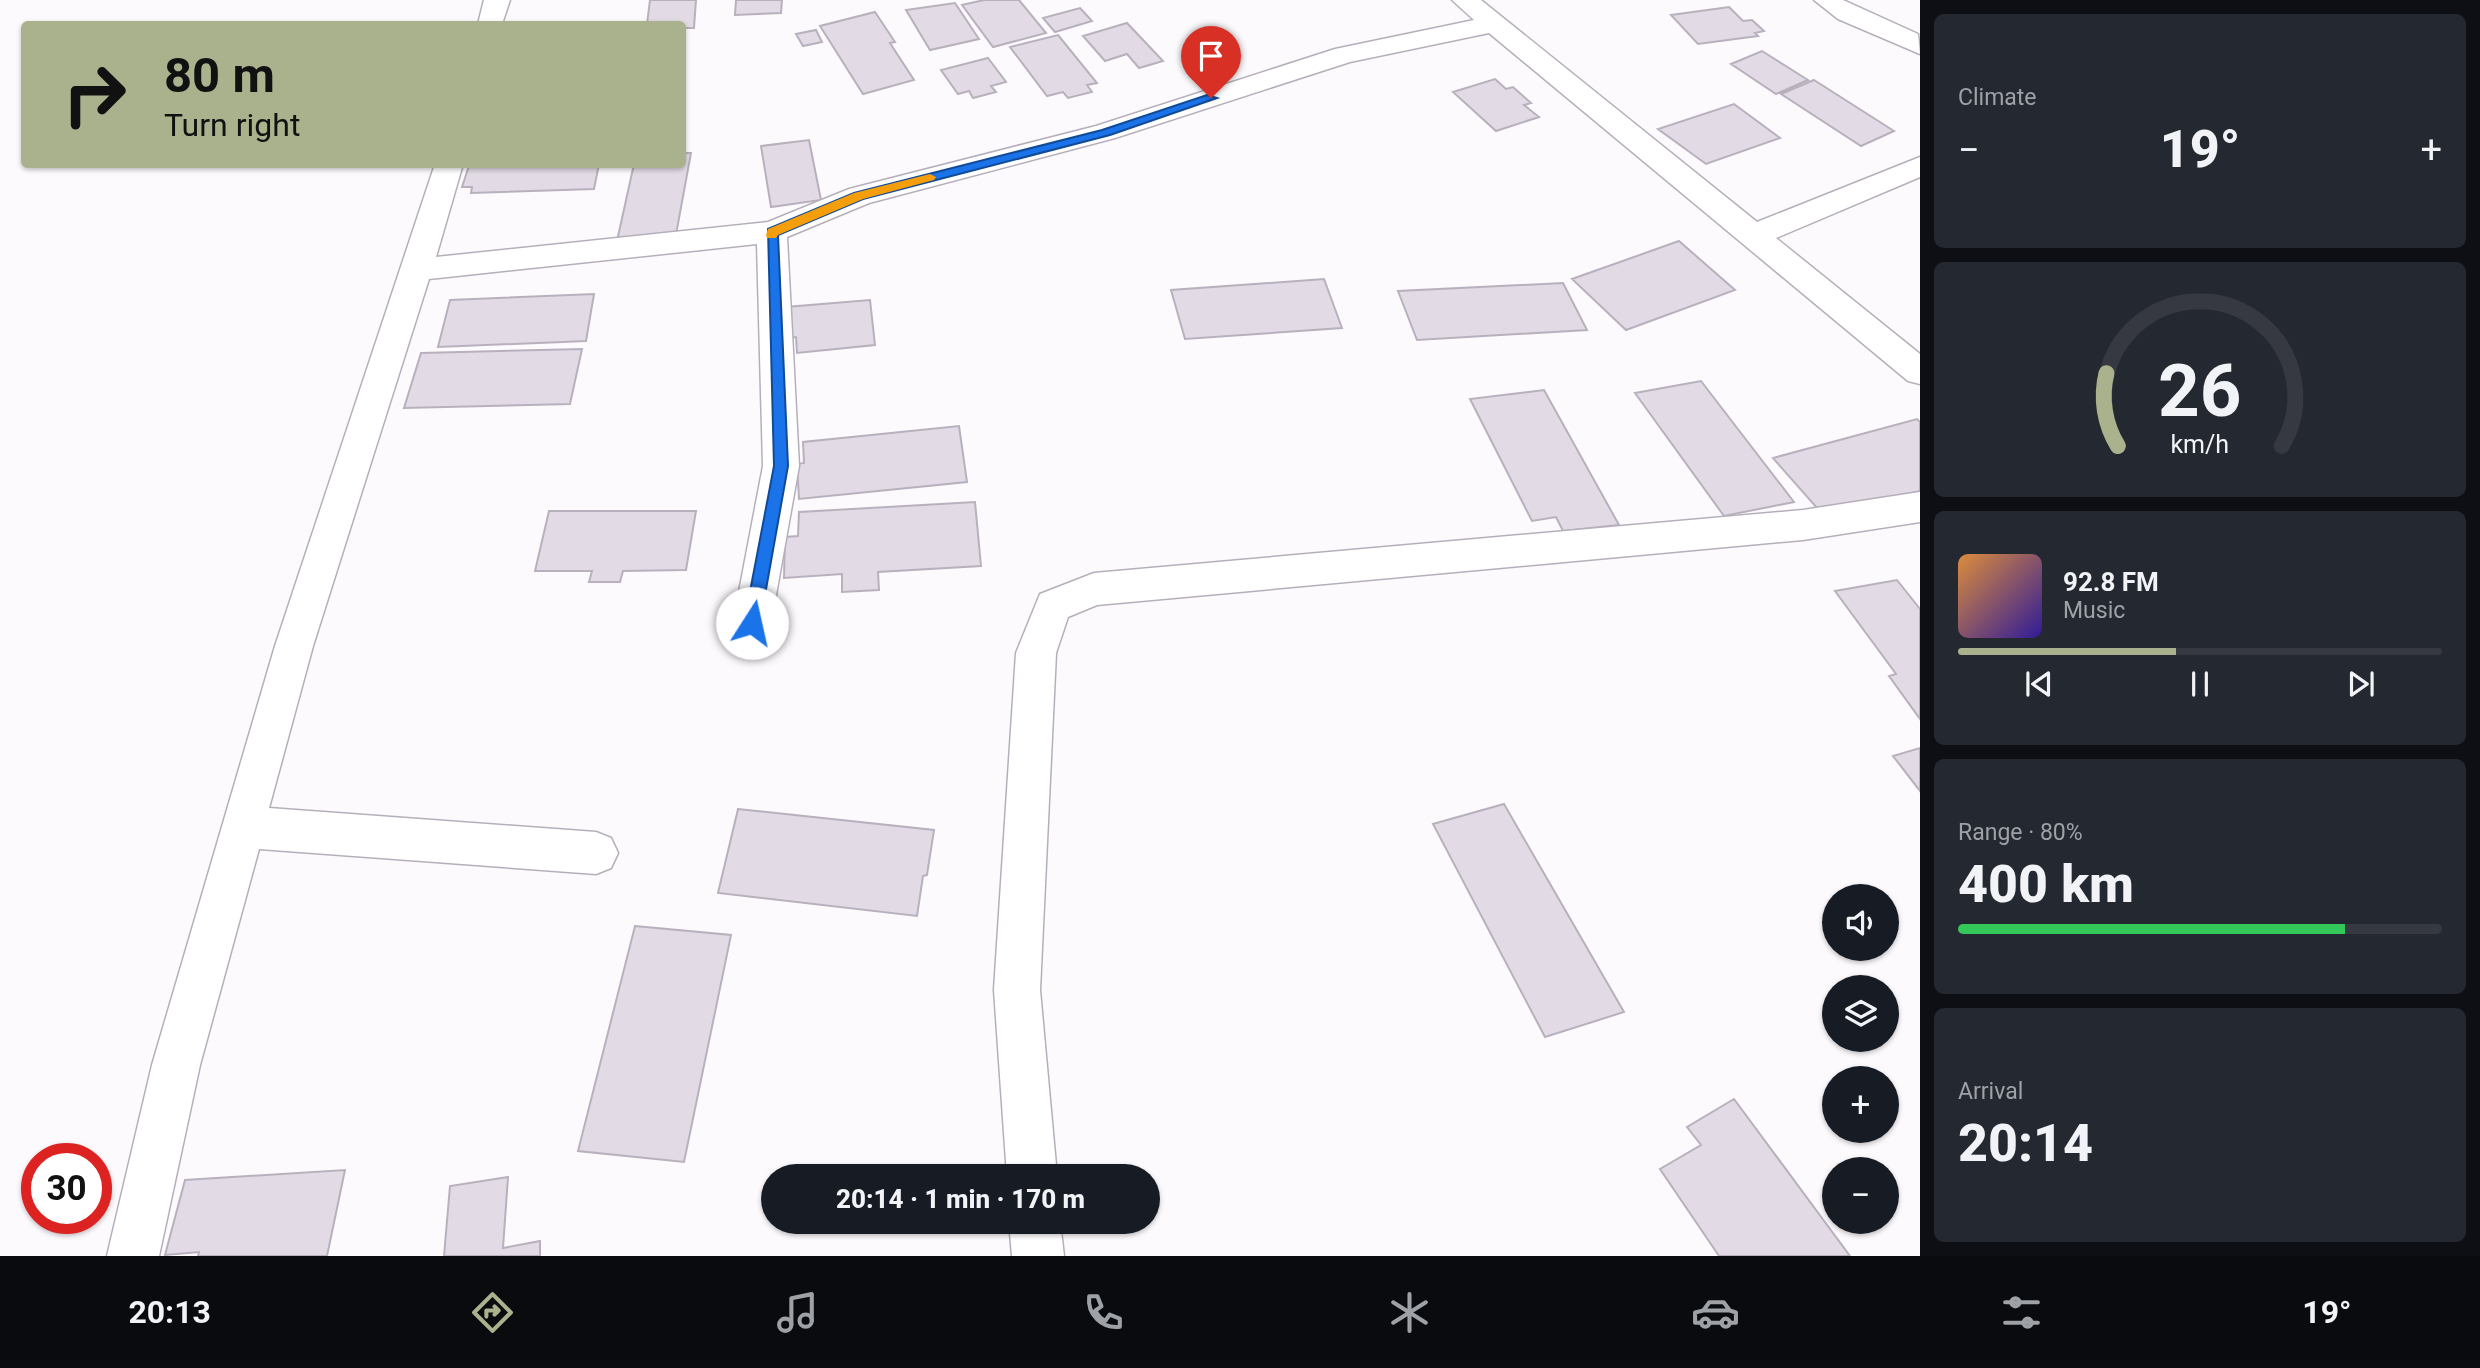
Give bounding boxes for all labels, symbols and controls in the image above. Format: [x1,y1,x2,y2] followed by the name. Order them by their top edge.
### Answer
[1181,26,1241,98] pin
[1192,37,1230,75] icon: arrive
[164,47,275,104] text: 80 m
[49,49,140,140] icon: right
[1958,84,2037,111] text: Climate
[164,106,300,144] text: Turn right
[2160,119,2240,180] text: 19°
[1958,128,1980,172] text: −
[2420,128,2442,172] text: +
[2158,348,2242,434] text: 26
[2171,429,2229,458] text: km/h
[2063,567,2159,597] text: 92.8 FM
[715,586,789,660] position arrow
[2063,597,2125,624] text: Music
[2020,665,2058,703] icon: previous
[2181,665,2219,703] icon: pause
[2342,665,2380,703] icon: next
[1958,819,2083,846] text: Range · 80%
[1958,854,2134,915] text: 400 km
[1822,884,1899,1234] map controls
[1822,884,1899,961] button: sound
[1822,975,1899,1052] button: layers
[1822,1066,1899,1143] button: +
[1958,1078,2023,1105] text: Arrival
[1958,1113,2093,1174] text: 20:14
[21,1143,112,1234] speed limit sign: 30
[1822,1157,1899,1234] button: −
[836,1184,1085,1214] text: 20:14 · 1 min · 170 m
[468,1288,517,1337] icon: directions
[773,1288,822,1337] icon: music
[1079,1288,1128,1337] icon: phone
[1385,1288,1434,1337] icon: climate
[1691,1288,1740,1337] icon: car
[1997,1288,2046,1337] icon: filters
[128,1293,211,1331] text: 20:13
[2302,1293,2352,1331] text: 19°

